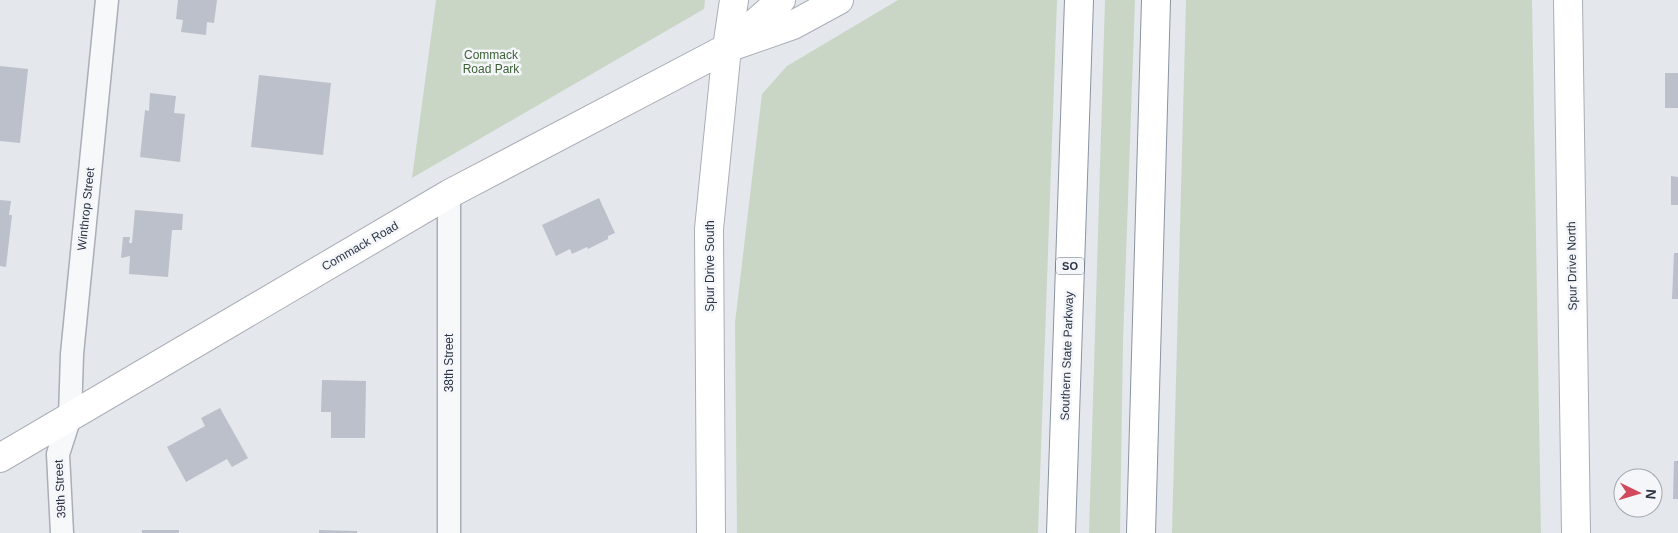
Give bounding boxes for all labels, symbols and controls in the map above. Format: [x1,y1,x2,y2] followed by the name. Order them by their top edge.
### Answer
[463,48,520,76] park label: Commack Road Park
[75,166,97,251] street label: Winthrop Street
[319,218,401,274] street label: Commack Road
[703,220,717,312] street label: Spur Drive South
[1564,221,1580,311] street label: Spur Drive North
[1056,258,1084,274] road number: SO
[1058,291,1076,421] street label: Southern State Parkway
[442,333,456,392] street label: 38th Street
[51,459,69,519] street label: 39th Street
[1613,468,1663,518] north arrow
[1643,488,1659,500] text: N

